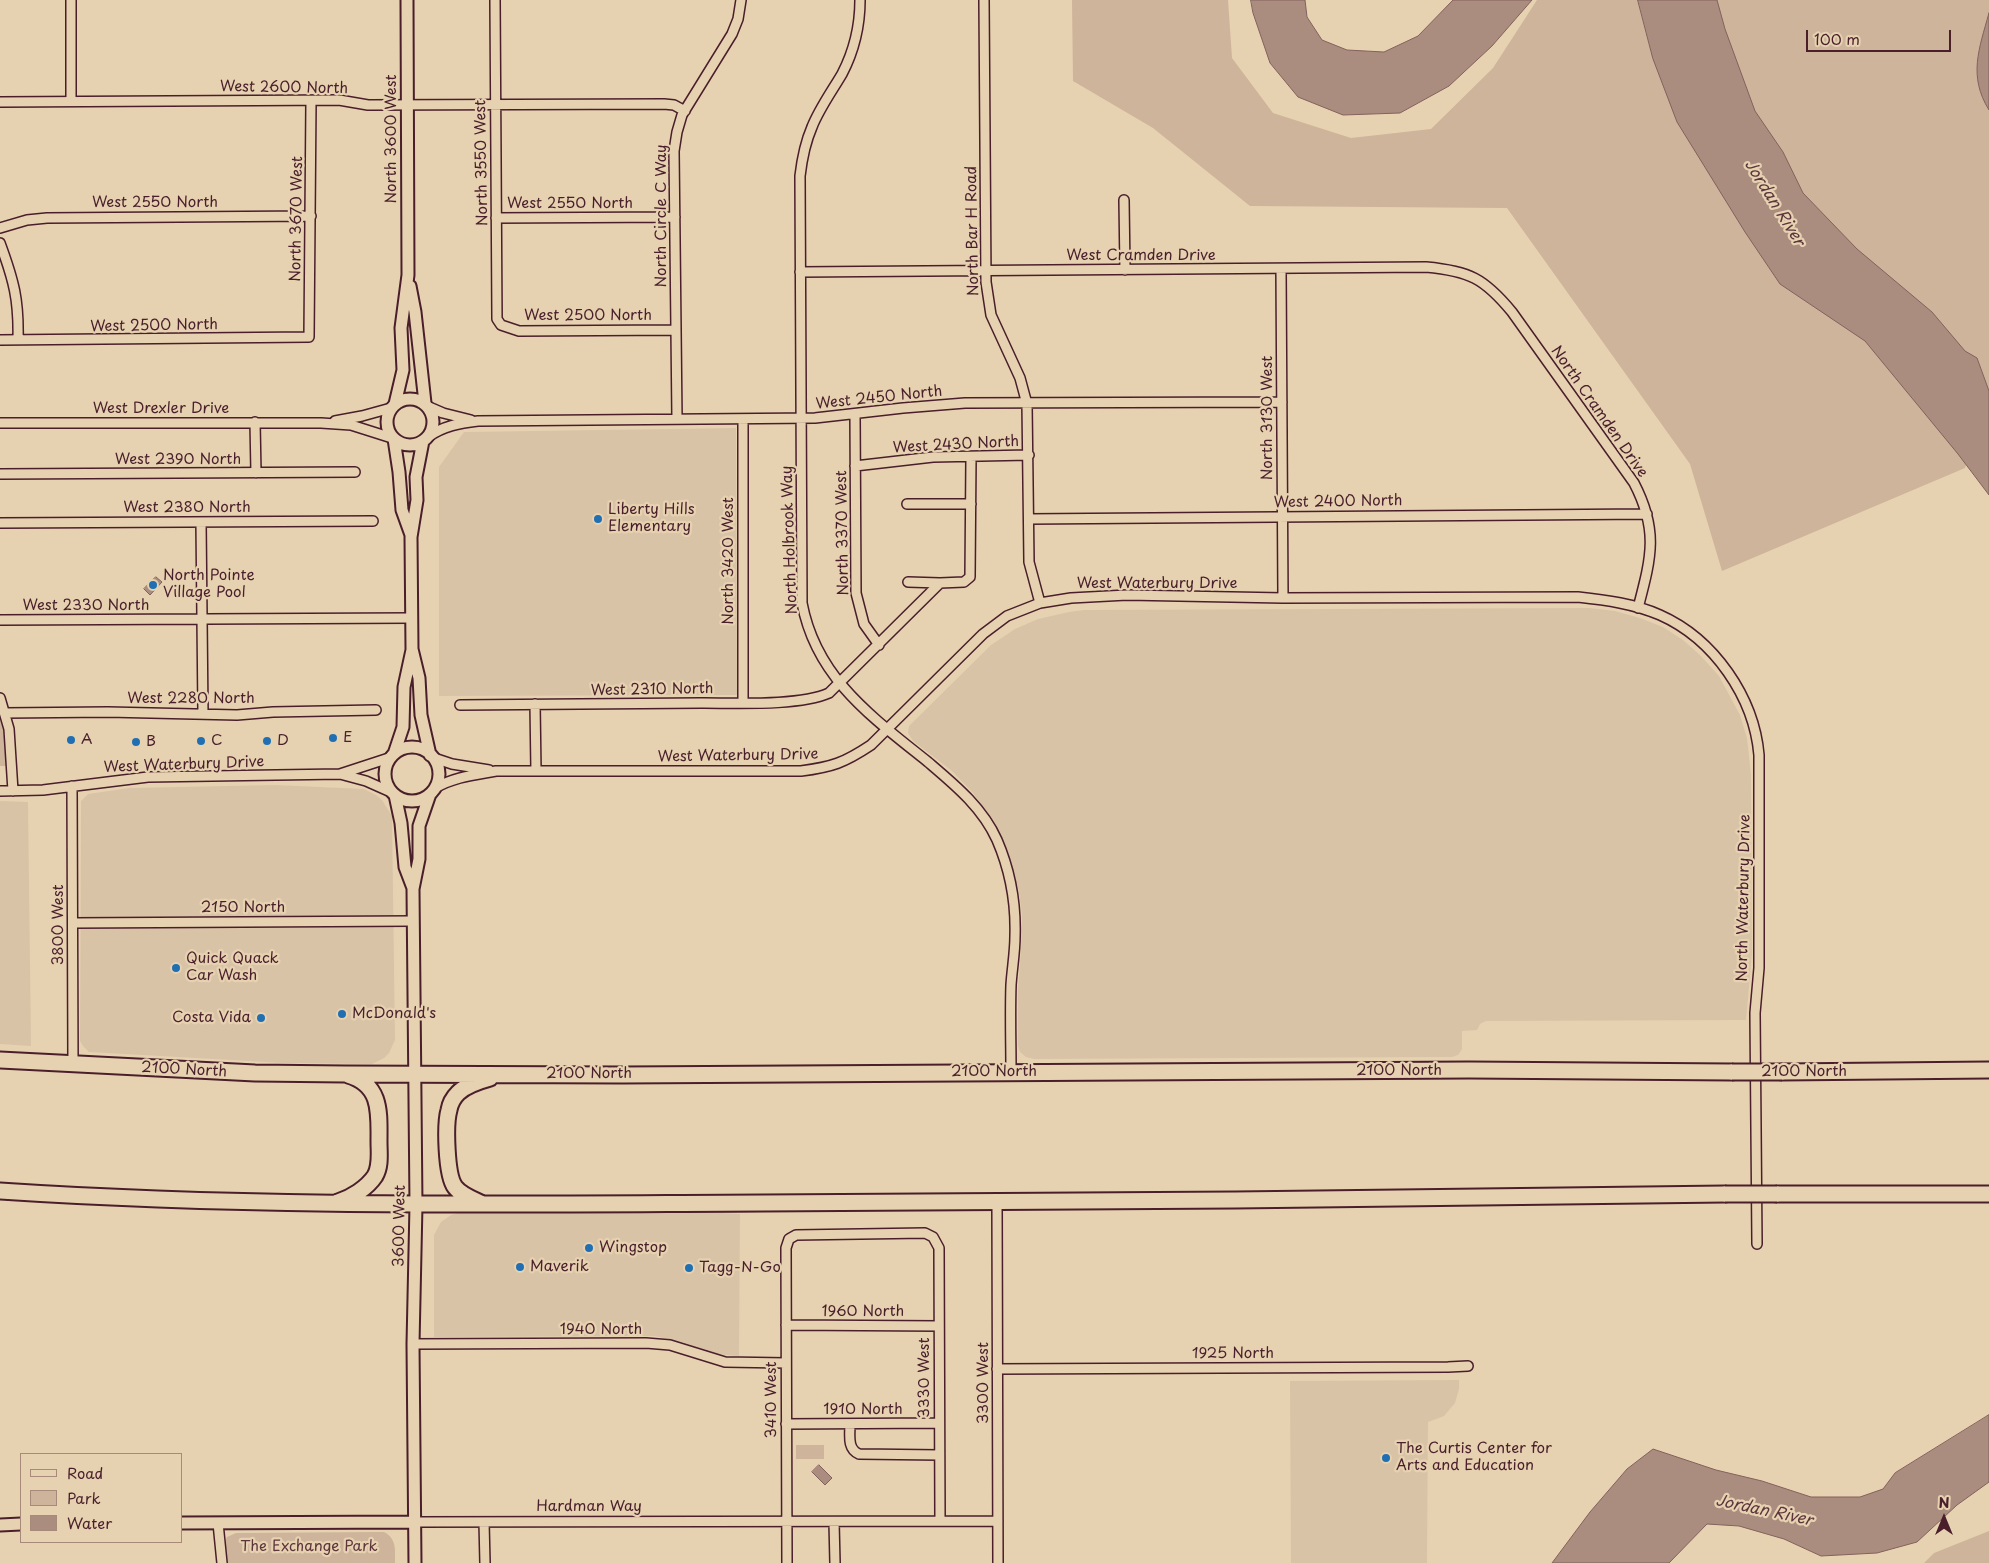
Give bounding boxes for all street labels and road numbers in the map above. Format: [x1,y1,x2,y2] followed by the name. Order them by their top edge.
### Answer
[383,75,401,203] street label: North 3600 West
[220,78,348,98] street label: West 2600 North
[472,100,492,226] street label: North 3550 West
[653,144,671,288] street label: North Circle C Way
[287,156,307,282] street label: North 3670 West
[963,166,983,296] street label: North Bar H Road
[92,194,218,212] street label: West 2550 North
[507,195,633,213] street label: West 2550 North
[1066,247,1216,265] street label: West Cramden Drive
[524,307,652,325] street label: West 2500 North
[90,316,218,336] street label: West 2500 North
[1547,343,1651,481] street label: North Cramden Drive
[1259,356,1277,480] street label: North 3130 West
[815,382,943,414] street label: West 2450 North
[93,400,229,418] street label: West Drexler Drive
[892,433,1020,457] street label: West 2430 North
[115,451,241,469] street label: West 2390 North
[778,465,802,615] street label: North Holbrook Way
[833,470,853,596] street label: North 3370 West
[1273,492,1403,512] street label: West 2400 North
[720,497,738,625] street label: North 3420 West
[123,499,251,517] street label: West 2380 North
[1077,575,1237,593] street label: West Waterbury Drive
[23,597,149,615] street label: West 2330 North
[590,680,714,700] street label: West 2310 North
[127,690,255,708] street label: West 2280 North
[658,746,818,766] street label: West Waterbury Drive
[103,753,265,777] street label: West Waterbury Drive
[1734,814,1754,982] street label: North Waterbury Drive
[50,884,68,966] street label: 3800 West
[201,899,285,917] street label: 2150 North
[141,1059,227,1081] street label: 2100 North
[1356,1062,1442,1080] street label: 2100 North
[951,1063,1037,1081] street label: 2100 North
[1761,1063,1847,1081] street label: 2100 North
[546,1065,632,1083] street label: 2100 North
[390,1185,410,1267] street label: 3600 West
[822,1303,904,1321] street label: 1960 North
[560,1321,642,1339] street label: 1940 North
[916,1338,934,1418] street label: 3330 West
[975,1342,993,1424] street label: 3300 West
[1192,1345,1274,1363] street label: 1925 North
[763,1362,781,1438] street label: 3410 West
[823,1401,903,1419] street label: 1910 North
[536,1498,642,1516] street label: Hardman Way

